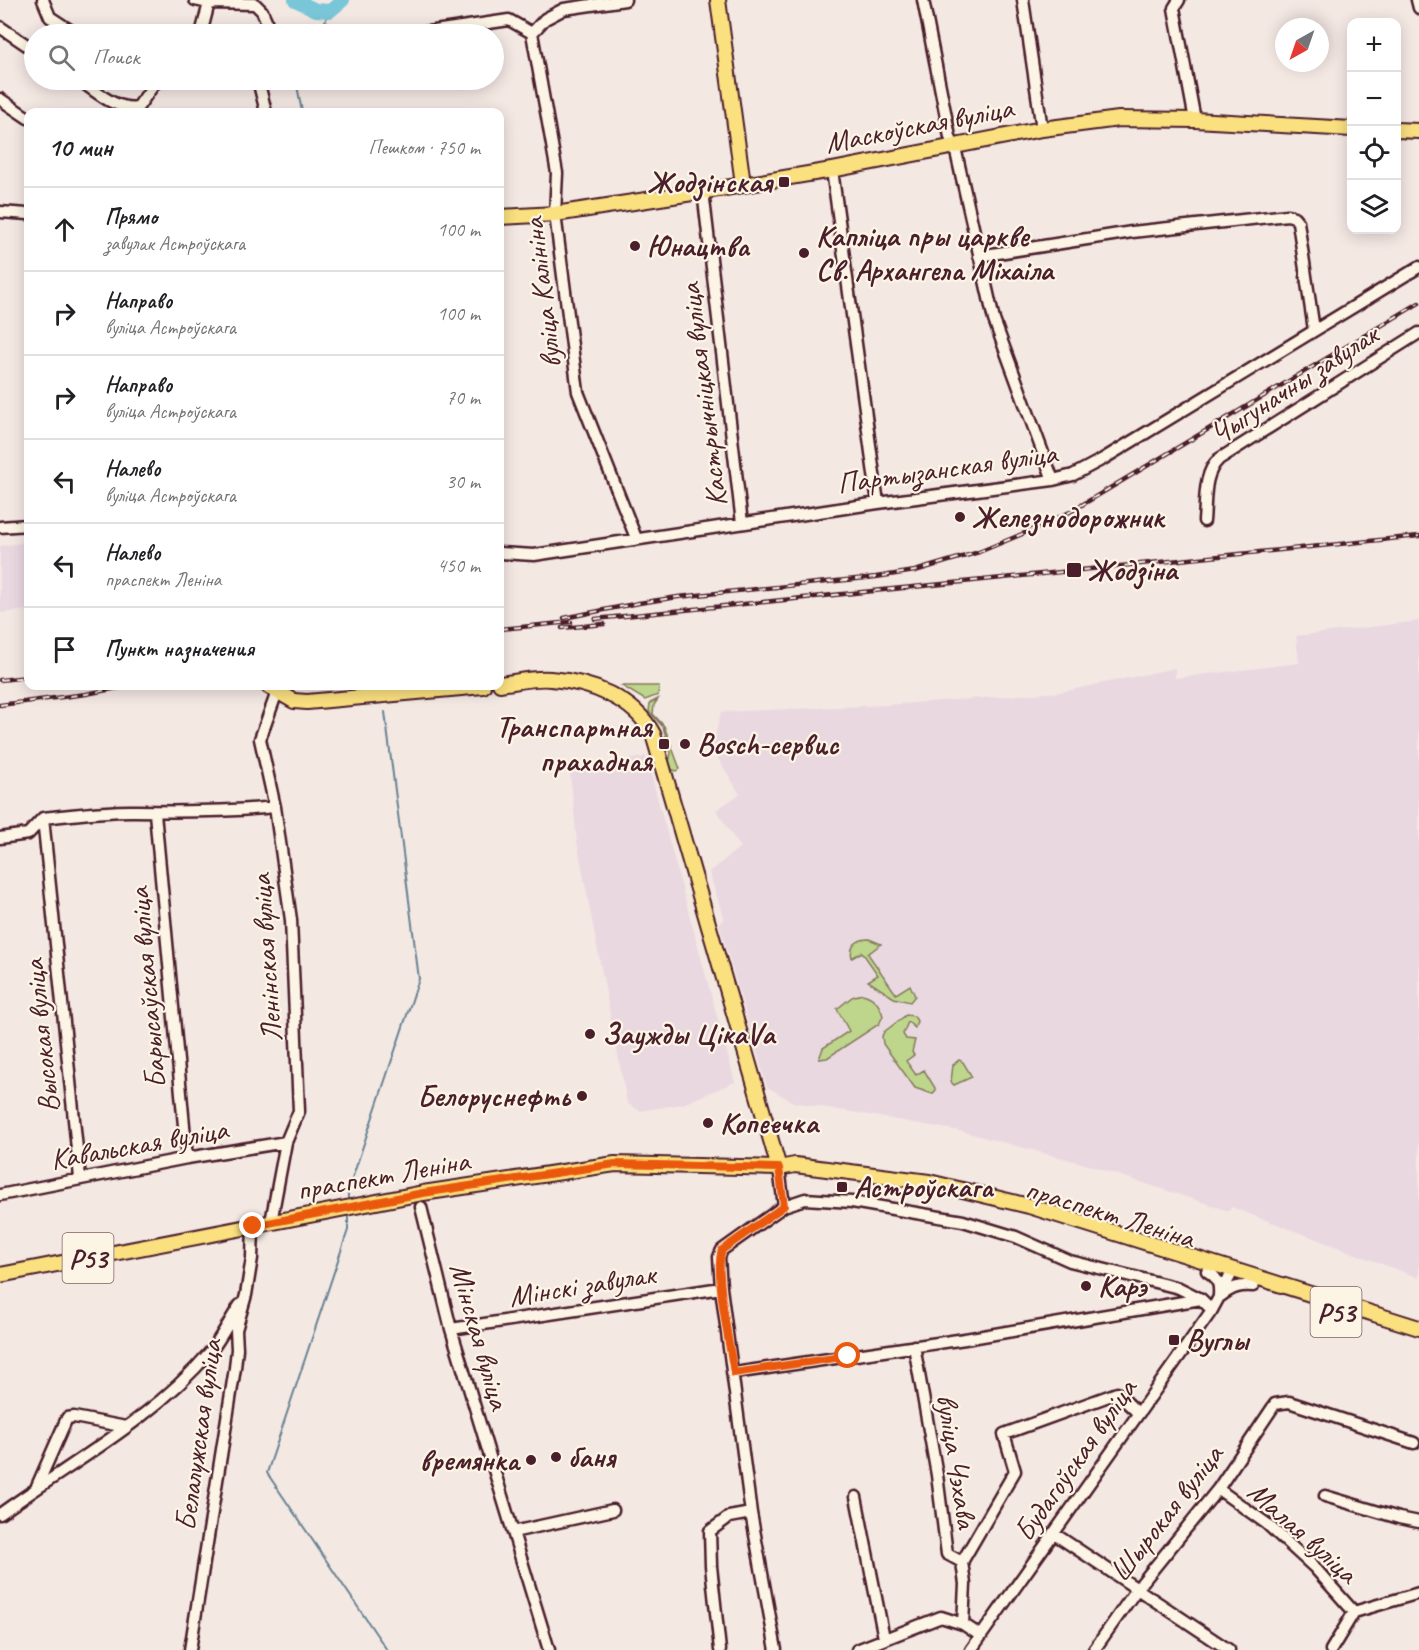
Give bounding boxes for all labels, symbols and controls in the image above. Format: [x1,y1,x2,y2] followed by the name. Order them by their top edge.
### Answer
[1275,18,1329,72] north arrow
[1347,18,1401,234] map controls
[1347,18,1401,72] button: +
[24,24,504,90] search box
[45,41,78,74] icon: search
[93,43,139,71] text: Поиск
[1347,72,1401,126] button: −
[822,88,1018,162] street label: Маскоўская вуліца
[1347,126,1401,180] button: locate
[48,131,113,164] text: 10 мин
[368,135,480,160] text: Пешком · 750 m
[648,163,774,202] place label: Жодзінская
[777,175,791,189] marker: Жодзінская
[1347,180,1401,234] button: layers
[105,203,157,231] text: Прямо
[48,213,81,246] icon: ahead
[514,214,570,370] street label: вуліца Калініна
[437,217,480,242] text: 100 m
[816,217,1056,289] place label: Капліца пры царкве Св. Архангела Міхаіла
[647,227,751,265] place label: Юнацтва
[105,231,245,256] text: завулак Астроўскага
[628,239,642,253] marker: Юнацтва
[797,246,811,260] marker: Капліца пры царкве Св. Архангела Міхаіла
[670,279,736,509] street label: Кастрычніцкая вуліца
[105,287,172,315] text: Направо
[48,297,81,330] icon: right
[437,301,480,326] text: 100 m
[1203,314,1388,452] street label: Чыгуначны завулак
[105,315,236,340] text: вуліца Астроўскага
[105,371,172,399] text: Направо
[48,381,81,414] icon: right
[446,385,480,410] text: 70 m
[105,399,236,424] text: вуліца Астроўскага
[835,434,1061,502] street label: Партызанская вуліца
[105,455,161,483] text: Налево
[48,465,81,498] icon: left
[446,469,480,494] text: 30 m
[105,483,236,508] text: вуліца Астроўскага
[972,498,1166,537] place label: Железнодорожник
[953,510,967,524] marker: Железнодорожник
[105,539,161,567] text: Налево
[48,549,81,582] icon: left
[1088,551,1179,590] place label: Жодзіна
[437,553,480,578] text: 450 m
[1065,561,1083,579] marker: Жодзіна
[105,567,221,592] text: праспект Леніна
[48,633,81,666] icon: arrive
[105,635,254,663] text: Пункт назначения
[496,708,654,780] place label: Транспартная прахадная
[697,725,840,763] place label: Bosch-сервис
[657,737,671,751] marker: Транспартная прахадная
[678,737,692,751] marker: Bosch-сервис
[241,871,291,1043] street label: Ленінская вуліца
[119,884,175,1090] street label: Барысаўская вуліца
[14,956,68,1114] street label: Высокая вуліца
[602,1015,777,1054] place label: Заужды ЦікаVа
[583,1027,597,1041] marker: Заужды ЦікаVа
[417,1077,572,1115] place label: Белоруснефть
[575,1089,589,1103] marker: Белоруснефть
[720,1104,820,1142] place label: Копеечка
[47,1109,232,1178] street label: Кавальская вуліца
[701,1116,715,1130] marker: Копеечка
[294,1141,474,1209] street label: праспект Леніна
[854,1168,994,1206] place label: Астроўскага
[1021,1169,1201,1257] street label: праспект Леніна
[835,1180,849,1194] marker: Астроўскага
[239,1212,265,1238] route end
[62,1233,113,1283] road number: Р53
[506,1254,661,1315] street label: Мінскі завулак
[441,1258,520,1415] street label: Мінская вуліца
[1098,1267,1149,1305] place label: Карэ
[1079,1279,1093,1293] marker: Карэ
[1310,1287,1362,1337] road number: Р53
[1186,1321,1251,1359] place label: Вуглы
[1167,1333,1181,1347] marker: Вуглы
[166,1335,230,1533] street label: Белалужская вуліца
[834,1342,860,1368] route start
[1005,1370,1146,1549] street label: Будагоўская вуліца
[928,1391,987,1533] street label: вуліца Чэхава
[1101,1435,1232,1589] street label: Шырокая вуліца
[568,1438,618,1476] place label: баня
[419,1441,522,1479] place label: времянка
[549,1450,563,1464] marker: баня
[524,1453,538,1467] marker: времянка
[1240,1473,1367,1593] street label: Малая вуліца

